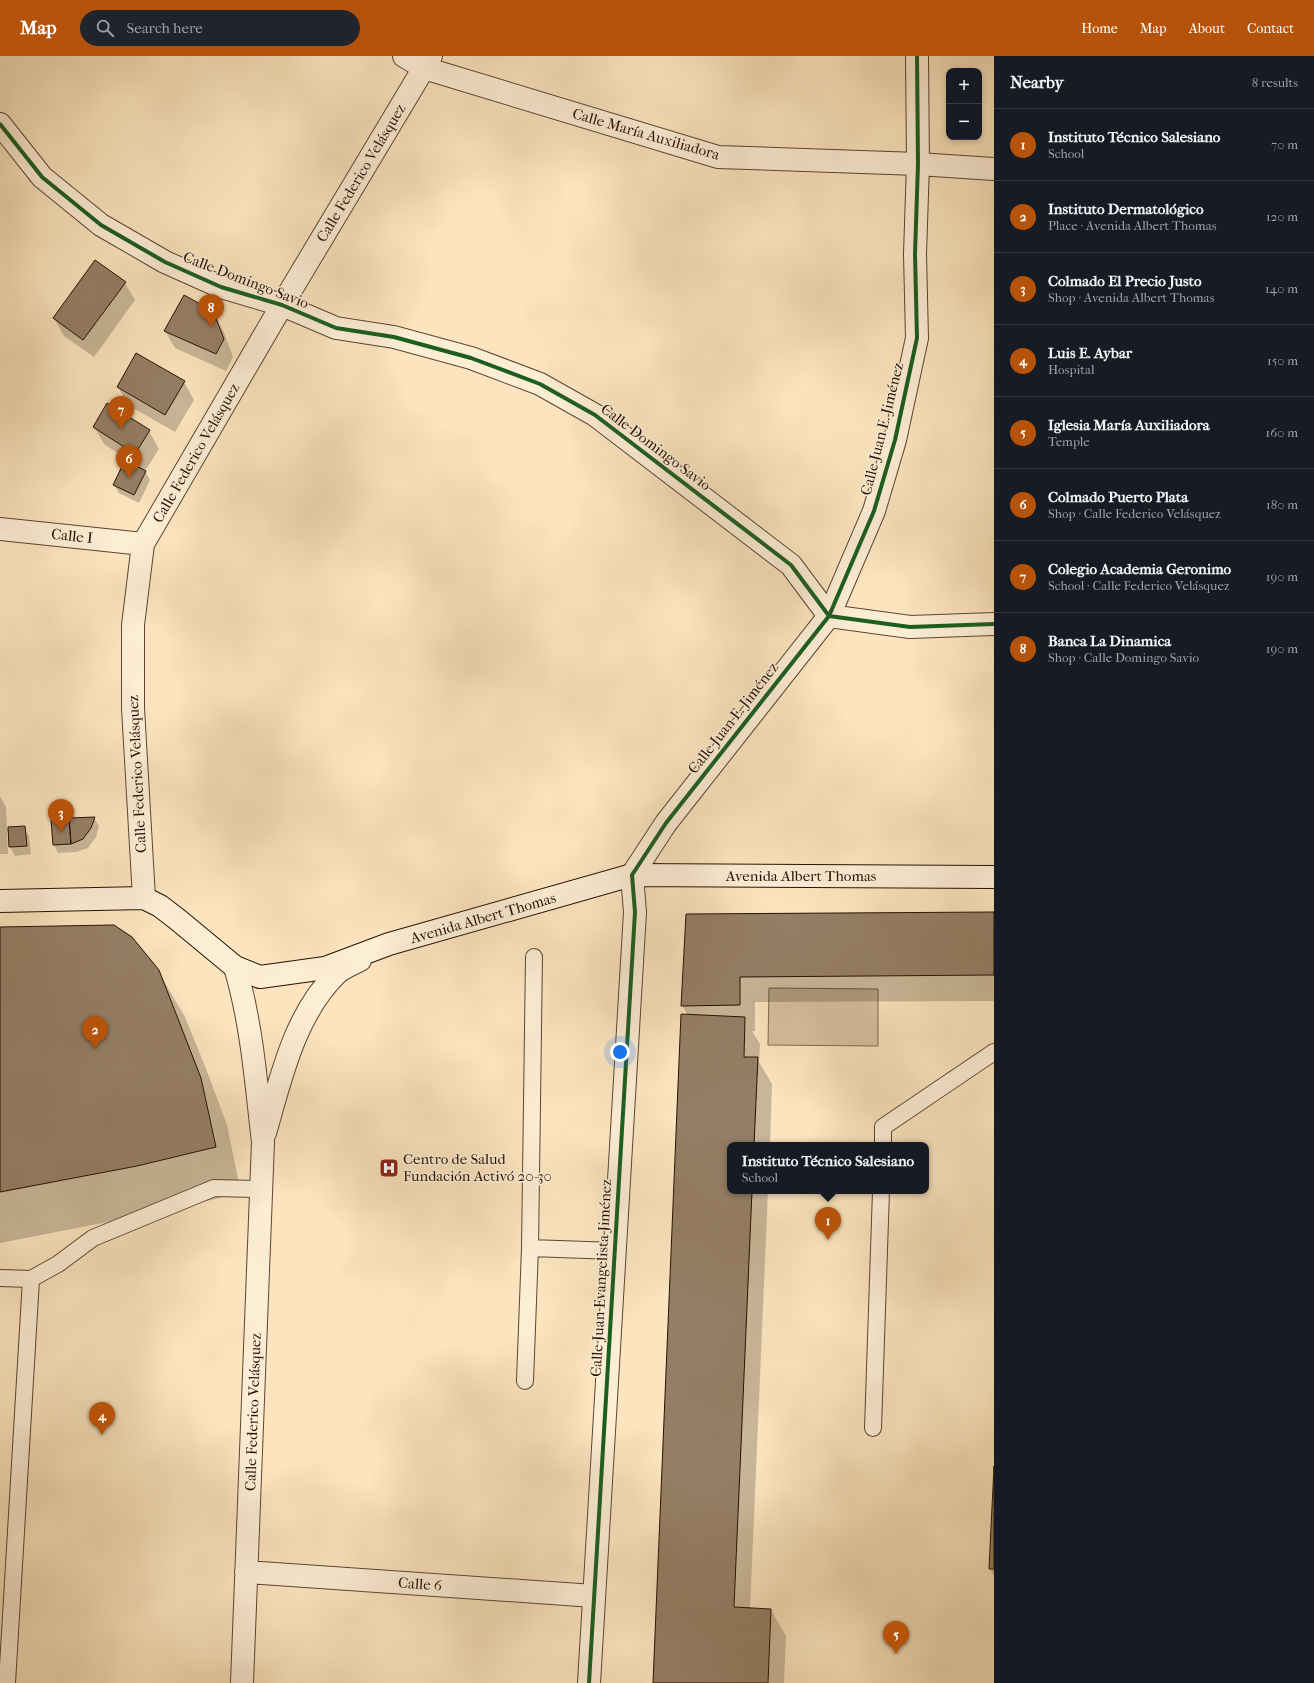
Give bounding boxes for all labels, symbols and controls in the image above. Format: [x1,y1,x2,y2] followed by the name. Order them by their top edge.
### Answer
[80,10,360,46] search box
[20,17,56,39] text: Map
[94,17,116,39] icon: search
[126,19,203,37] text: Search here
[1081,20,1118,37] text: Home
[1140,20,1167,37] text: Map
[1189,20,1225,37] text: About
[1247,20,1294,37] text: Contact
[946,68,982,140] map controls
[946,68,982,104] button: +
[1010,72,1064,92] text: Nearby
[1252,75,1298,90] text: 8 results
[313,100,410,245] street label: Calle Federico Velásquez
[570,104,723,164] street label: Calle María Auxiliadora
[946,104,982,140] button: −
[1048,128,1220,146] text: Instituto Técnico Salesiano
[1021,137,1025,152] text: 1
[1271,137,1298,152] text: 70 m
[1048,146,1084,161] text: School
[1048,200,1204,218] text: Instituto Dermatológico
[1020,209,1026,224] text: 2
[1266,209,1298,224] text: 120 m
[1048,218,1216,233] text: Place · Avenida Albert Thomas
[181,248,312,312] street label: Calle Domingo Savio
[1048,272,1202,290] text: Colmado El Precio Justo
[1020,281,1026,296] text: 3
[1265,281,1298,296] text: 140 m
[1048,290,1214,305] text: Shop · Avenida Albert Thomas
[198,294,224,327] pin: 8
[1048,344,1132,362] text: Luis E. Aybar
[1019,353,1027,368] text: 4
[1267,353,1298,368] text: 150 m
[857,360,907,497] street label: Calle Juan E. Jiménez
[1048,362,1095,377] text: Hospital
[149,380,244,526] street label: Calle Federico Velásquez
[108,396,134,429] pin: 7
[597,400,715,494] street label: Calle Domingo Savio
[1048,416,1210,434] text: Iglesia María Auxiliadora
[1020,425,1026,440] text: 5
[1266,425,1298,440] text: 160 m
[1048,434,1090,449] text: Temple
[116,445,142,478] pin: 6
[1048,488,1188,506] text: Colmado Puerto Plata
[1019,497,1027,512] text: 6
[1266,497,1298,512] text: 180 m
[1048,506,1221,521] text: Shop · Calle Federico Velásquez
[50,525,94,547] street label: Calle I
[1048,560,1231,578] text: Colegio Academia Geronimo
[1020,569,1026,584] text: 7
[1266,569,1298,584] text: 190 m
[1048,578,1230,593] text: School · Calle Federico Velásquez
[1048,632,1171,650] text: Banca La Dinamica
[1020,641,1026,656] text: 8
[1266,641,1298,656] text: 190 m
[1048,650,1199,665] text: Shop · Calle Domingo Savio
[684,658,782,777] street label: Calle Juan E. Jiménez
[124,694,150,853] street label: Calle Federico Velásquez
[48,799,74,832] pin: 3
[725,867,877,885] street label: Avenida Albert Thomas
[407,888,558,948] street label: Avenida Albert Thomas
[82,1016,108,1049] pin: 2
[610,1042,630,1062] your location
[727,1142,929,1194] popup
[403,1150,552,1185] place label: Centro de Salud Fundación Activó 20-30
[742,1152,914,1170] text: Instituto Técnico Salesiano
[378,1157,400,1179] hospital icon: Centro de Salud Fundación Activó 20-30
[742,1170,778,1185] text: School
[587,1178,615,1377] street label: Calle Juan Evangelista Jiménez
[815,1207,841,1240] pin: 1
[241,1332,265,1491] street label: Calle Federico Velásquez
[89,1402,115,1435] pin: 4
[397,1573,443,1595] street label: Calle 6
[883,1621,909,1654] pin: 5

